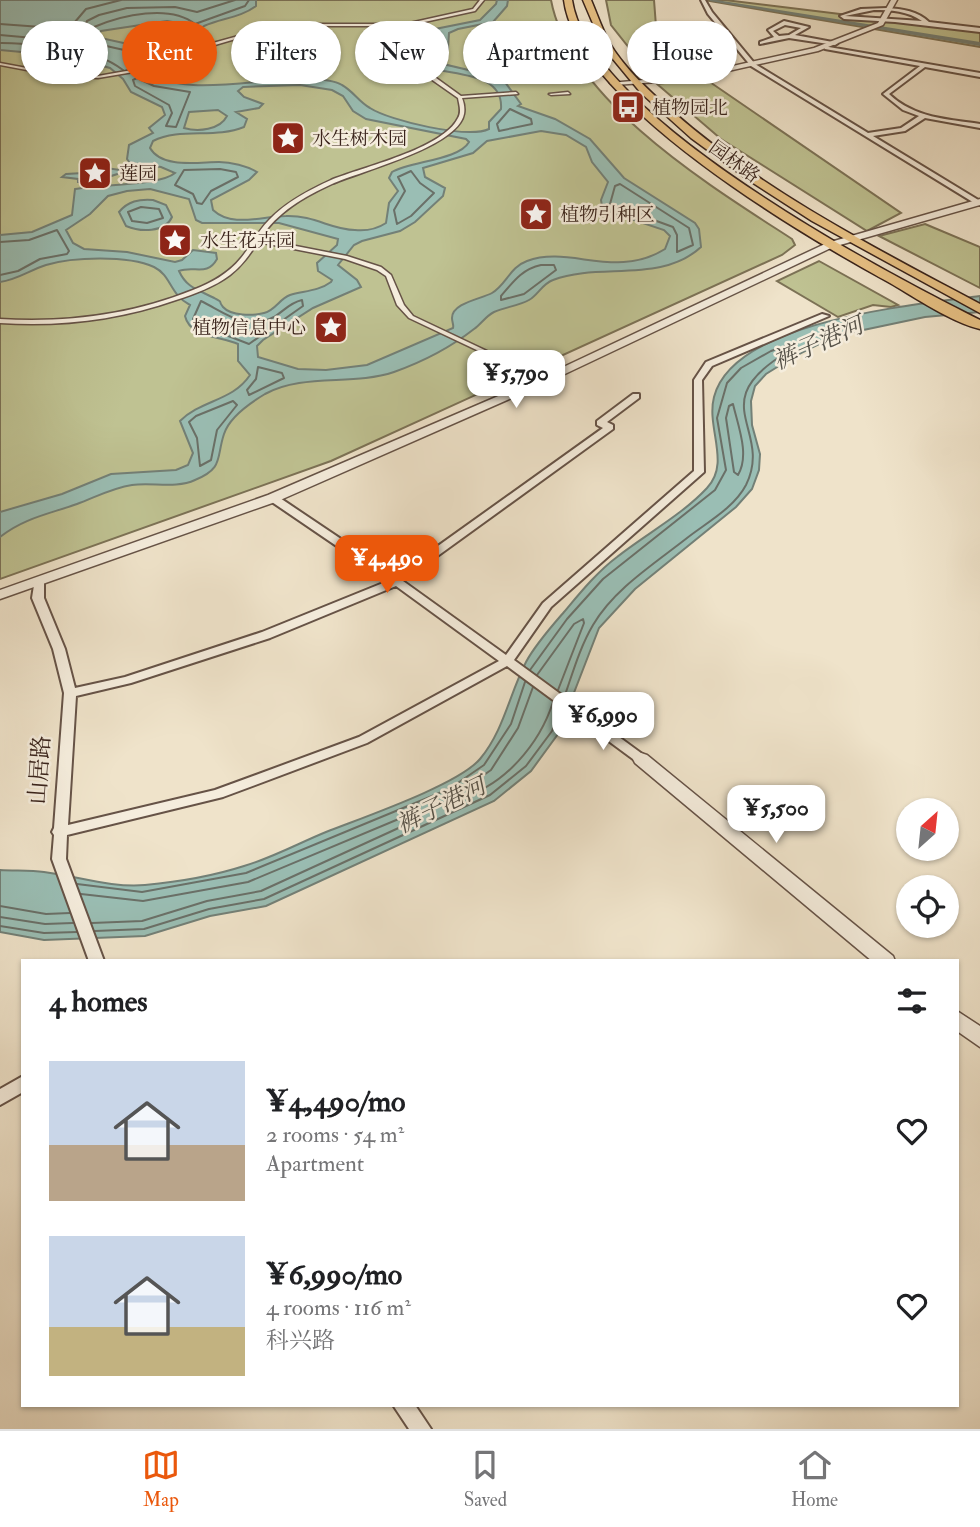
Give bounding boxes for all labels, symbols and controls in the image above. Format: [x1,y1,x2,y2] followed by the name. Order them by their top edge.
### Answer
[21,21,108,84] chip: Buy
[122,21,217,84] chip: Rent
[231,21,341,84] chip: Filters
[355,21,449,84] chip: New
[463,21,613,84] chip: Apartment
[627,21,737,84] chip: House
[609,88,647,126] bus stop icon: 植物园北
[652,96,728,120] place label: 植物园北
[269,119,307,157] place icon: 水生树木园
[312,127,407,151] place label: 水生树木园
[704,135,765,188] street label: 园林路
[76,154,114,192] place icon: 莲园
[119,162,157,186] place label: 莲园
[517,195,555,233] place icon: 植物引种区
[560,203,655,227] place label: 植物引种区
[156,221,194,259] place icon: 水生花卉园
[200,229,295,253] place label: 水生花卉园
[312,308,350,346] place icon: 植物信息中心
[768,308,872,377] water label: 裤子港河
[192,316,306,340] place label: 植物信息中心
[459,350,573,410] pin: ¥5,790
[483,358,549,387] text: ¥5,790
[330,536,444,595] pin: ¥4,490
[351,543,423,572] text: ¥4,490
[546,692,660,752] pin: ¥6,990
[568,700,638,729] text: ¥6,990
[23,735,56,805] street label: 山居路
[391,769,495,840] water label: 裤子港河
[719,786,833,845] pin: ¥5,500
[743,793,809,822] text: ¥5,500
[896,798,959,861] north arrow
[896,798,959,938] map controls
[896,875,959,938] button: locate
[893,982,931,1020] icon: filters
[49,983,148,1020] text: 4 homes
[266,1083,405,1120] text: ¥4,490/mo
[105,1089,189,1173] icon: home
[893,1112,931,1150] icon: heart
[266,1120,404,1149] text: 2 rooms · 54 m²
[266,1149,364,1178] text: Apartment
[266,1256,402,1293] text: ¥6,990/mo
[105,1264,189,1348] icon: home
[893,1287,931,1325] icon: heart
[266,1293,411,1322] text: 4 rooms · 116 m²
[266,1326,335,1355] text: 科兴路
[142,1446,180,1512] tab: Map
[464,1446,507,1512] tab: Saved
[791,1446,838,1512] tab: Home

